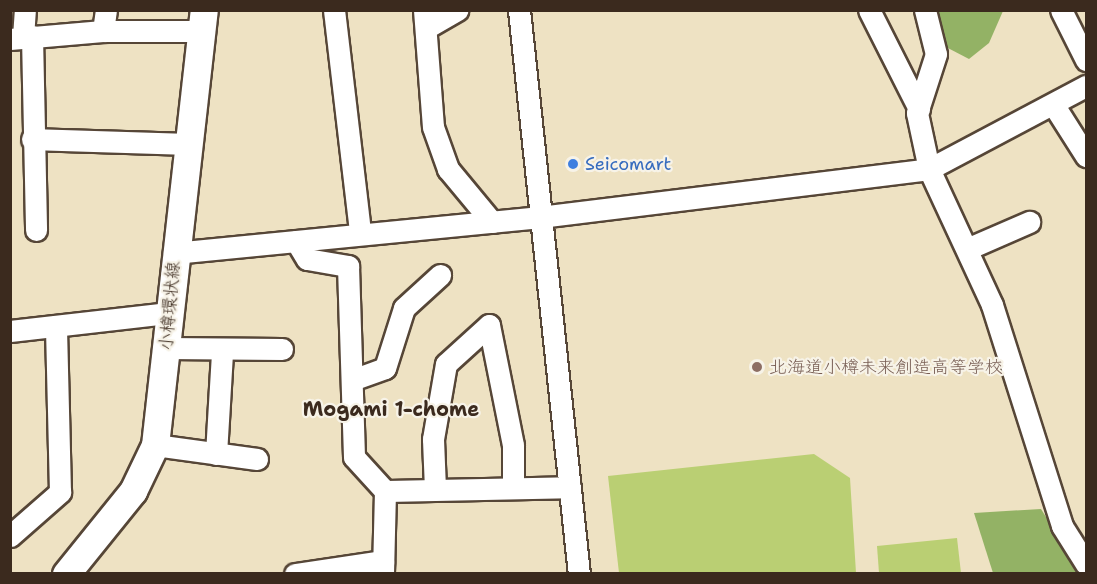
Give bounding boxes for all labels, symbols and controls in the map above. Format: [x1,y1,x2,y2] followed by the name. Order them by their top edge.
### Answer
[585,153,671,175] place label: Seicomart
[566,157,580,171] marker: Seicomart
[155,260,185,352] street label: 小樽環状線
[769,356,1003,378] place label: 北海道小樽未来創造高等学校
[750,360,764,374] marker: 北海道小樽未来創造高等学校
[303,397,479,421] district label: Mogami 1-chome

